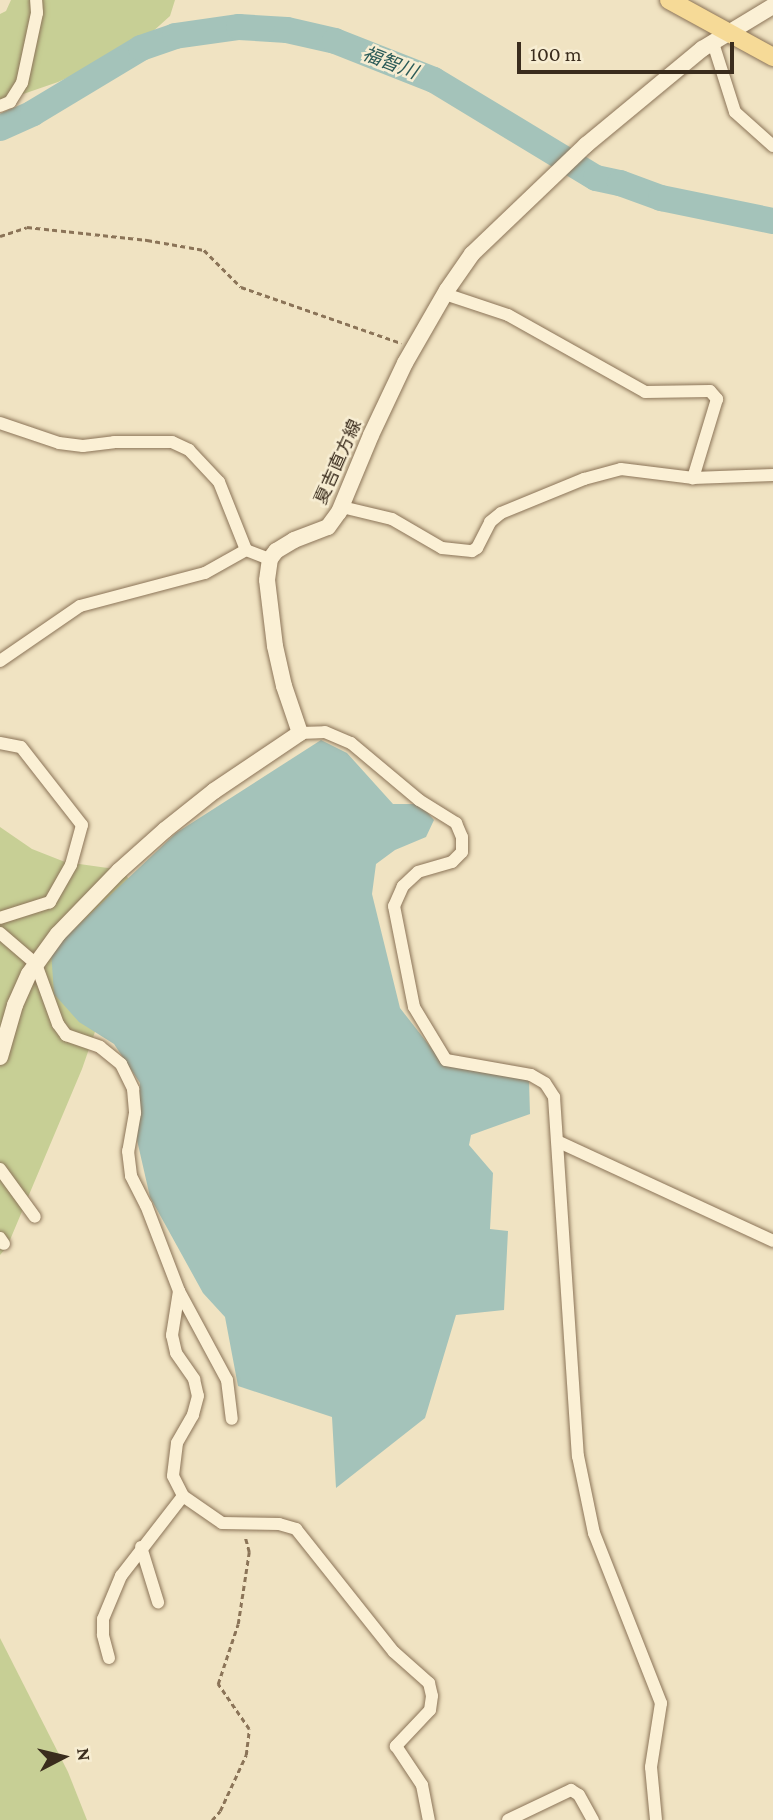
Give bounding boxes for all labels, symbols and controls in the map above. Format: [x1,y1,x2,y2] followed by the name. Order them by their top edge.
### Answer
[521,28,738,72] scale bar
[359,42,421,84] water label: 福智川
[530,42,582,66] text: 100 m
[310,416,366,508] street label: 夏吉直方線
[28,1722,98,1792] north arrow
[73,1747,96,1762] text: N

